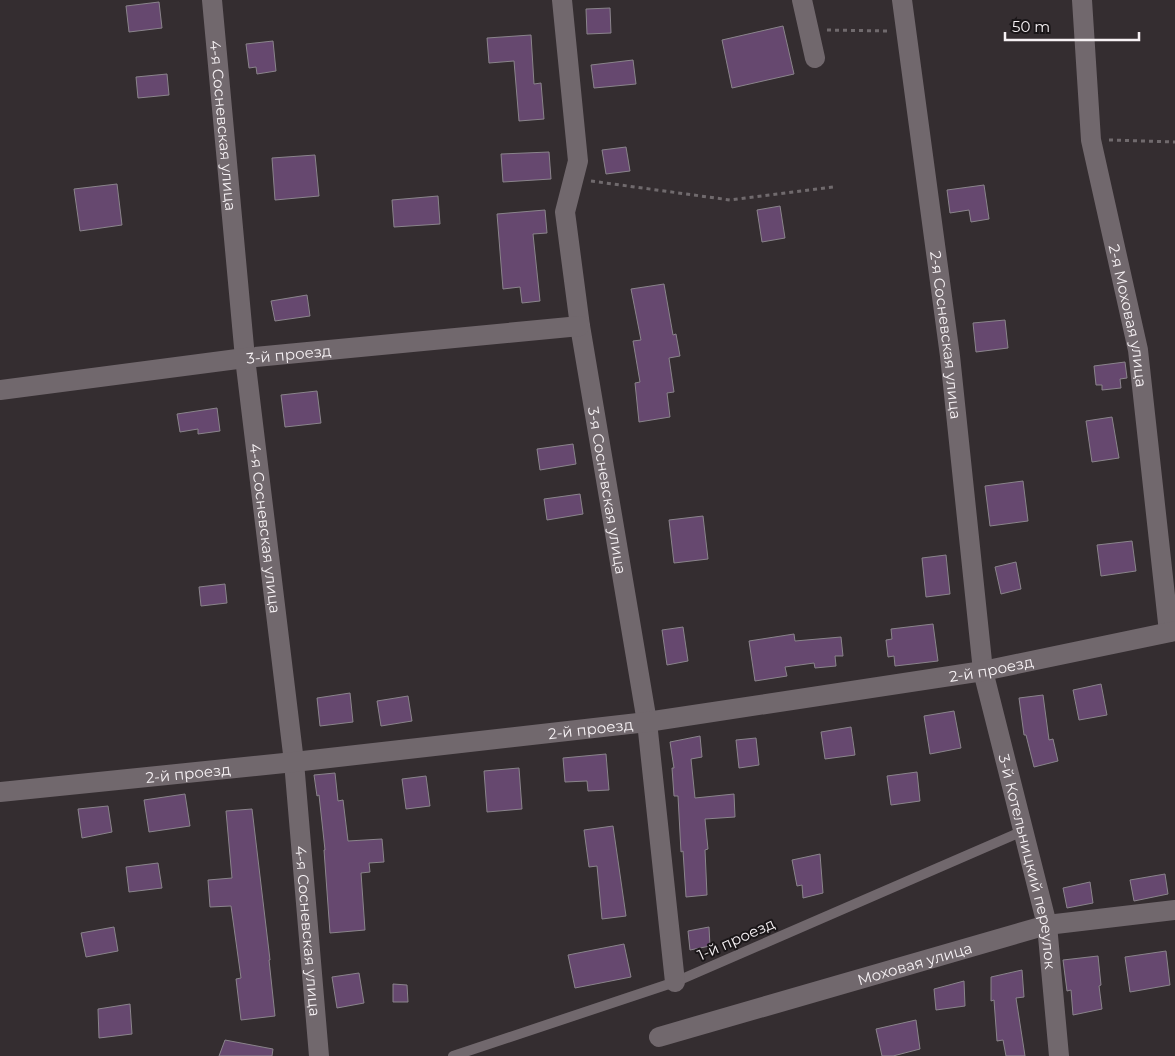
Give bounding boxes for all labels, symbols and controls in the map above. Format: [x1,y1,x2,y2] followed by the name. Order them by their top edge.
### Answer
[1005,10,1139,42] scale bar
[1012,17,1050,36] text: 50 m
[206,39,241,212] street label: 4-я Сосневская улица
[1105,242,1152,388] street label: 2-я Моховая улица
[926,250,966,420] street label: 2-я Сосневская улица
[245,340,332,367] street label: 3-й проезд
[584,405,631,575] street label: 3-я Сосневская улица
[246,442,285,614] street label: 4-я Сосневская улица
[948,651,1035,686] street label: 2-й проезд
[547,714,634,743] street label: 2-й проезд
[995,752,1061,970] street label: 3-й Котельницкий переулок
[145,759,232,787] street label: 2-й проезд
[292,845,325,1017] street label: 4-я Сосневская улица
[695,913,778,964] street label: 1-й проезд
[855,938,974,989] street label: Моховая улица

